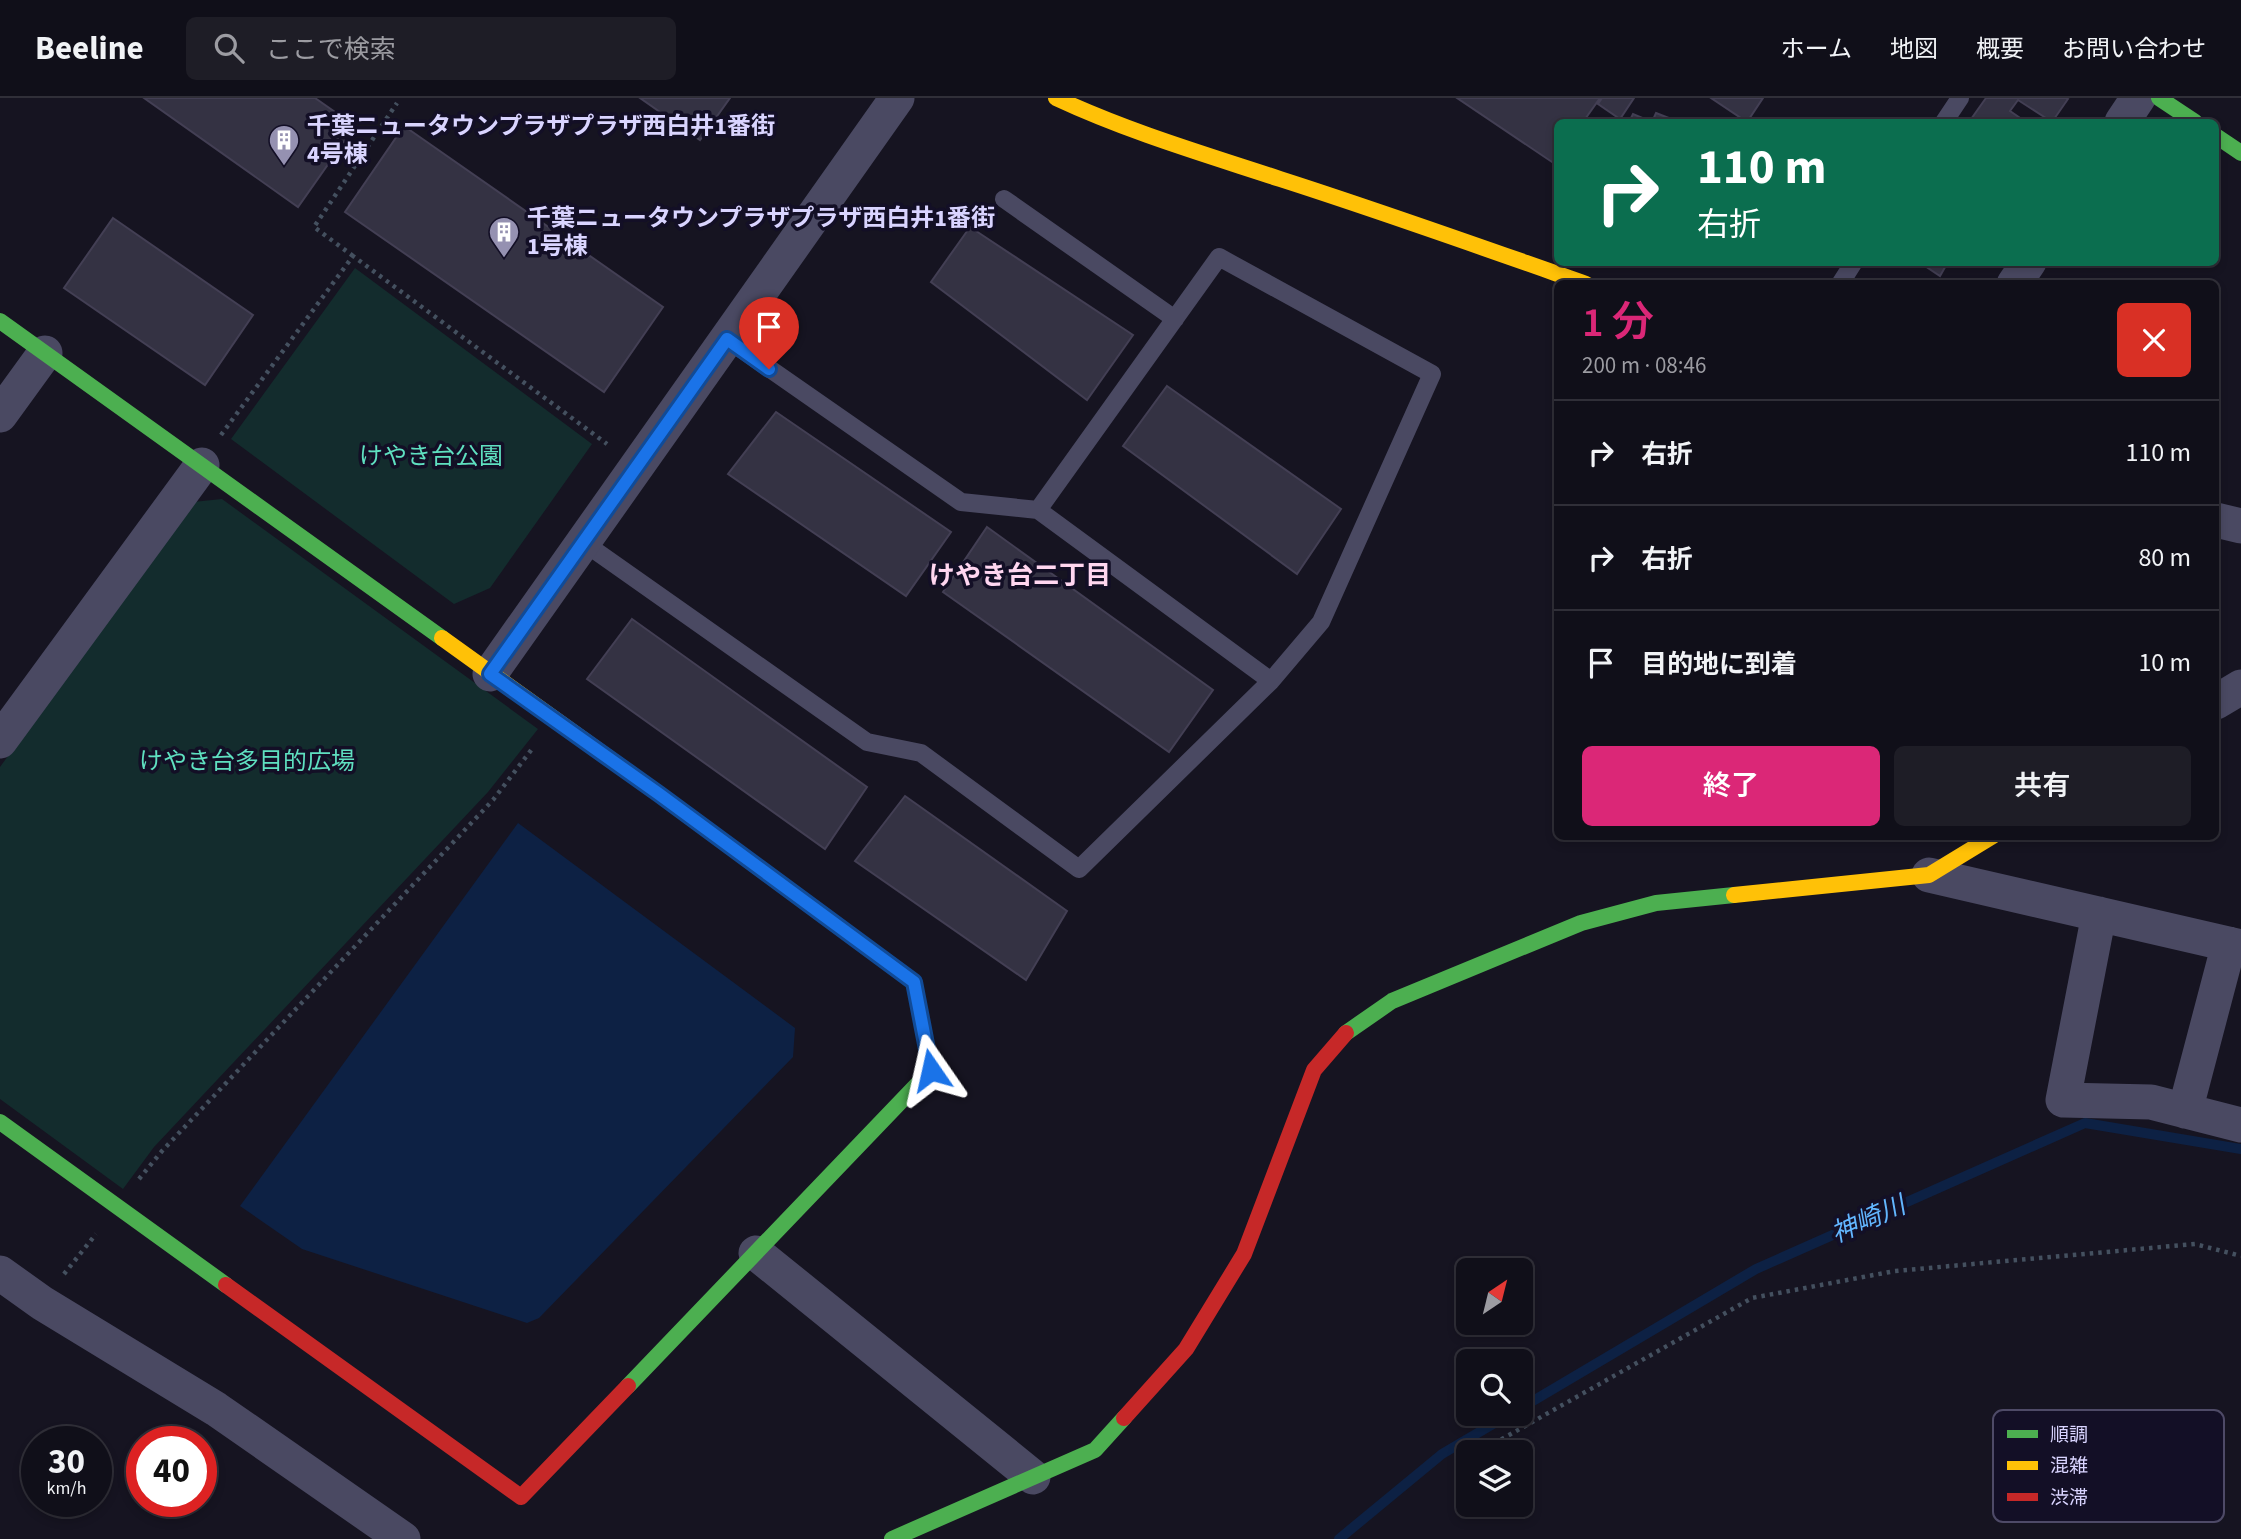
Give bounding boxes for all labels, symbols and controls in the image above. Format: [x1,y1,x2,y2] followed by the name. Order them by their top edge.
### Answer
[186,17,676,80] search box
[35,25,144,72] text: Beeline
[210,29,248,67] icon: search
[266,31,396,68] text: ここで検索
[1781,32,1852,67] text: ホーム
[1890,32,1938,67] text: 地図
[1976,32,2024,67] text: 概要
[2062,32,2206,67] text: お問い合わせ
[307,109,775,172] place label: 千葉ニュータウンプラザプラザ西白井1番街 4号棟
[267,123,301,167] building icon: 千葉ニュータウンプラザプラザ西白井1番街 4号棟
[1697,133,1826,203] text: 110 m
[1582,147,1673,238] icon: right
[527,201,995,264] place label: 千葉ニュータウンプラザプラザ西白井1番街 1号棟
[1697,202,1761,248] text: 右折
[487,215,521,259] building icon: 千葉ニュータウンプラザプラザ西白井1番街 1号棟
[1582,293,1654,353] text: 1 分
[739,297,799,369] pin
[2117,303,2191,377] button: close
[750,308,788,346] icon: arrive
[1582,349,1706,382] text: 200 m · 08:46
[1582,434,1620,472] icon: right
[2125,434,2191,471] text: 110 m
[1641,436,1693,473] text: 右折
[359,439,503,474] park label: けやき台公園
[1582,539,1620,577] icon: right
[2138,539,2191,576] text: 80 m
[1641,541,1693,578] text: 右折
[929,557,1111,594] district label: けやき台二丁目
[1582,644,1620,682] icon: arrive
[2138,644,2191,681] text: 10 m
[1641,646,1797,683] text: 目的地に到着
[139,744,355,779] park label: けやき台多目的広場
[1582,746,1880,826] button: 終了
[1894,746,2191,826] button: 共有
[894,1033,968,1107] position arrow
[1825,1185,1914,1252] water label: 神崎川
[1456,1258,1533,1335] north arrow
[1456,1258,1533,1517] map controls
[1456,1349,1533,1426] button: search
[1993,1410,2224,1522] legend
[2050,1422,2088,1449] text: 順調
[126,1426,217,1517] speed limit sign: 40
[48,1437,85,1487] text: 30
[1456,1440,1533,1517] button: layers
[2050,1453,2088,1480] text: 混雑
[47,1476,86,1501] text: km/h
[2050,1485,2088,1512] text: 渋滞

